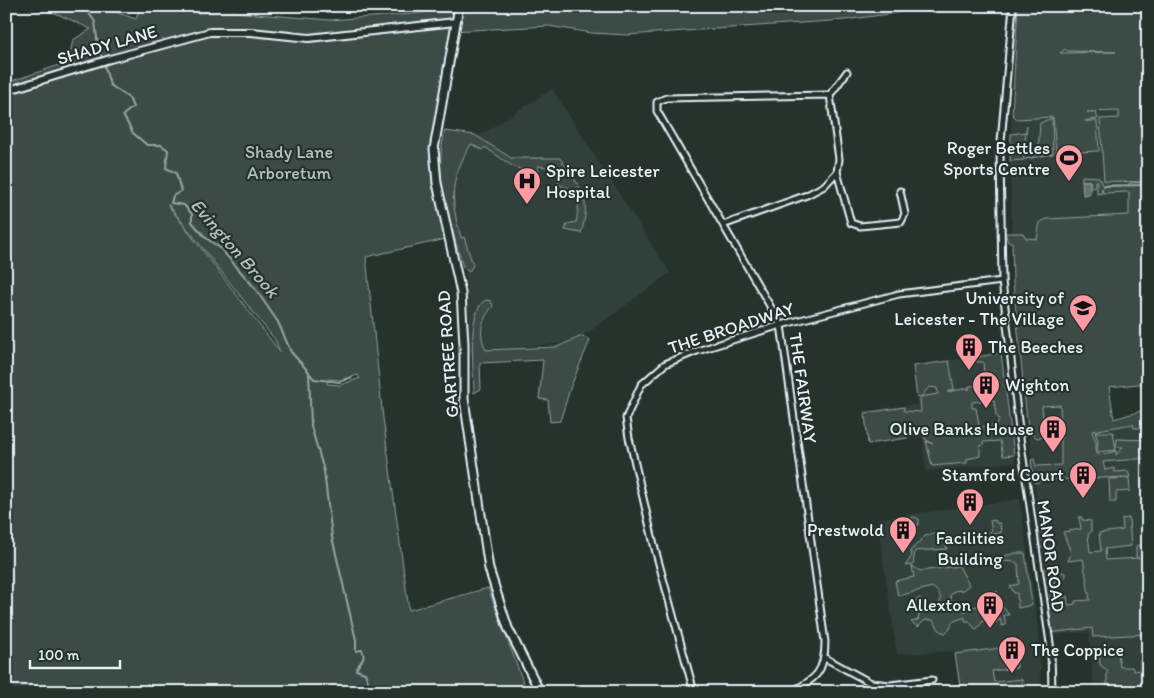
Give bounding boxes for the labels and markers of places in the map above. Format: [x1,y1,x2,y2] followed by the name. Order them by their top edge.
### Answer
[943,137,1050,180] place label: Roger Bettles Sports Centre
[1054,143,1084,182] sports icon: Roger Bettles Sports Centre
[546,160,660,203] place label: Spire Leicester Hospital
[512,166,542,205] hospital icon: Spire Leicester Hospital
[894,287,1064,330] place label: University of Leicester - The Village
[1068,293,1098,332] school or university icon: University of Leicester - The Village
[954,332,984,371] building icon: The Beeches
[988,336,1083,358] place label: The Beeches
[971,370,1001,409] building icon: Wighton
[1005,374,1070,396] place label: Wighton
[1038,414,1068,453] building icon: Olive Banks House
[889,418,1034,440] place label: Olive Banks House
[1068,460,1098,499] building icon: Stamford Court
[942,464,1064,486] place label: Stamford Court
[955,487,985,526] building icon: Facilities Building
[888,515,918,554] building icon: Prestwold
[807,519,884,541] place label: Prestwold
[936,527,1004,570] place label: Facilities Building
[975,590,1005,629] building icon: Allexton
[906,594,971,616] place label: Allexton
[997,635,1027,674] building icon: The Coppice
[1031,639,1124,661] place label: The Coppice

